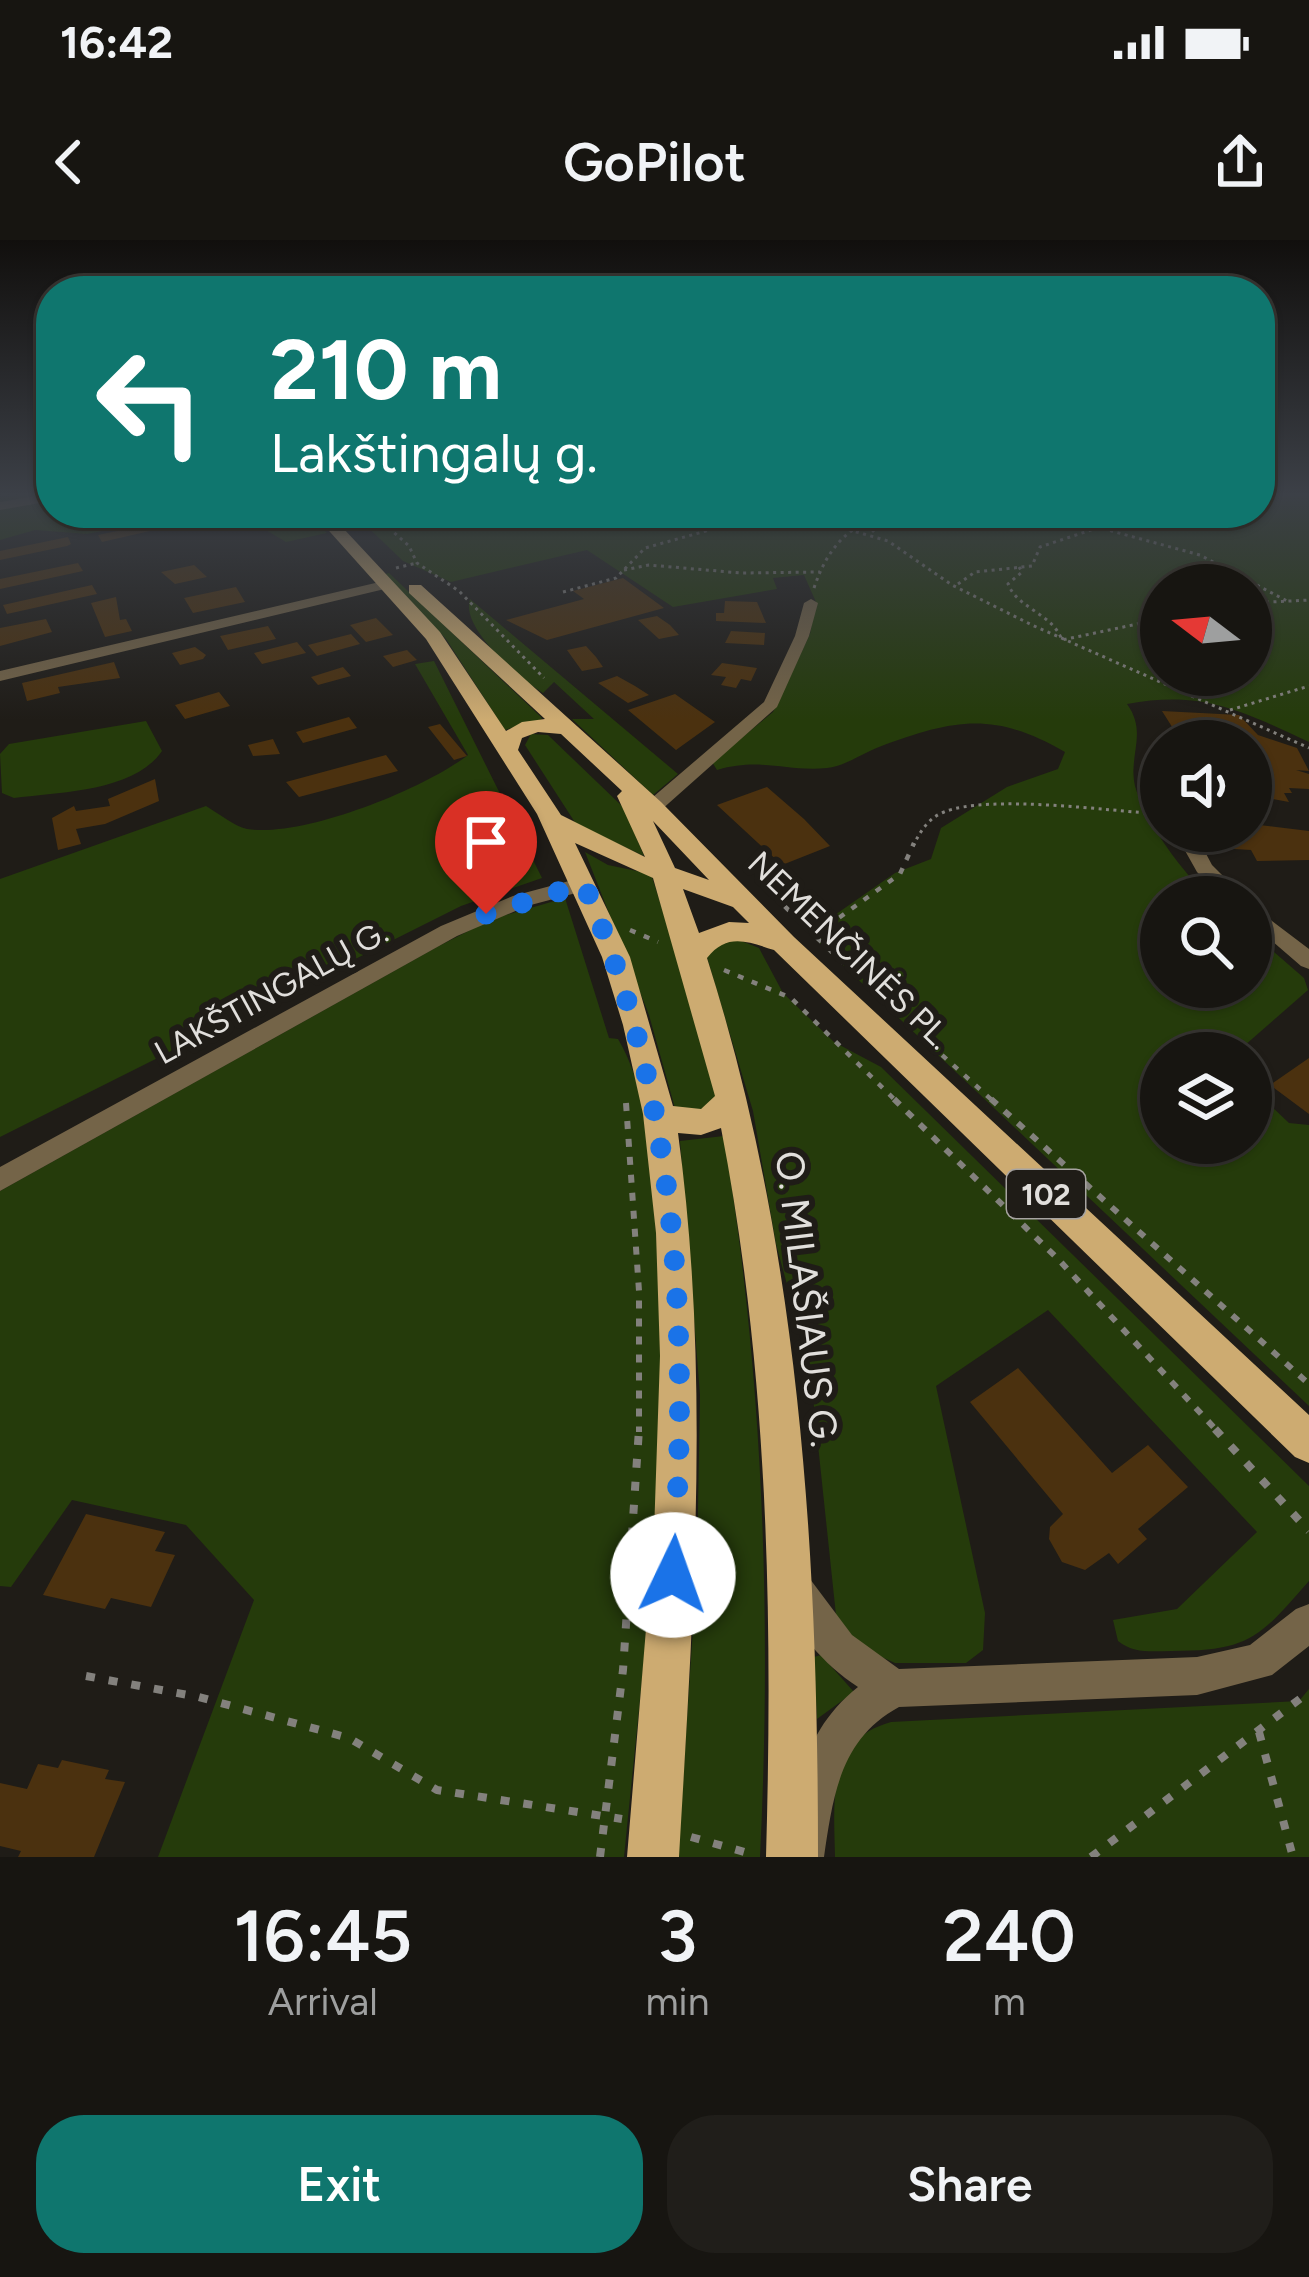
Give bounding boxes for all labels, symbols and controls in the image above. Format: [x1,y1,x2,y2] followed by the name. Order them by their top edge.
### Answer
[60,15,173,69] text: 16:42
[36,129,102,195] icon: back
[1207,129,1273,195] icon: share
[563,130,746,195] text: GoPilot
[270,319,502,420] text: 210 m
[72,324,228,480] icon: left
[270,421,598,486] text: Lakštingalų g.
[1140,564,1272,696] north arrow
[1140,564,1272,1164] map controls
[1140,720,1272,852] button: sound
[435,791,537,914] pin
[453,809,519,875] icon: arrive
[740,843,960,1057] street label: NEMENČINĖS PL.
[1140,876,1272,1008] button: search
[148,912,394,1072] street label: LAKŠTINGALŲ G.
[1140,1032,1272,1164] button: layers
[766,1148,848,1450] street label: O. MILAŠIAUS G.
[1007,1170,1085,1218] road number: 102
[610,1512,736,1638] position arrow
[233,1893,412,1979] text: 16:45
[658,1893,697,1979] text: 3
[943,1893,1076,1979] text: 240
[268,1978,378,2025] text: Arrival
[645,1978,709,2025] text: min
[993,1978,1026,2025] text: m
[36,2115,643,2253] button: Exit
[667,2115,1273,2253] button: Share

